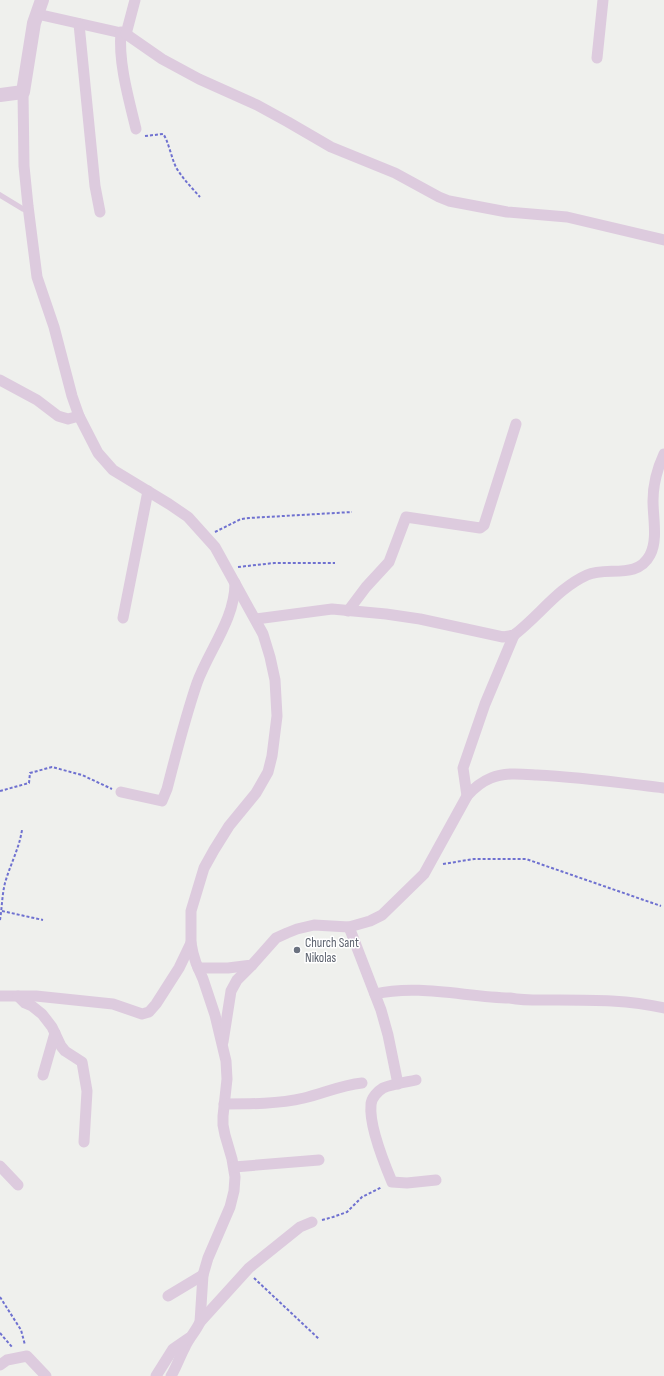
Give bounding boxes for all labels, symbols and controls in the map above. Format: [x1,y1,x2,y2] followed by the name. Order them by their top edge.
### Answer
[305,935,359,966] place label: Church Sant Nikolas
[292,945,302,955] marker: Church Sant Nikolas

